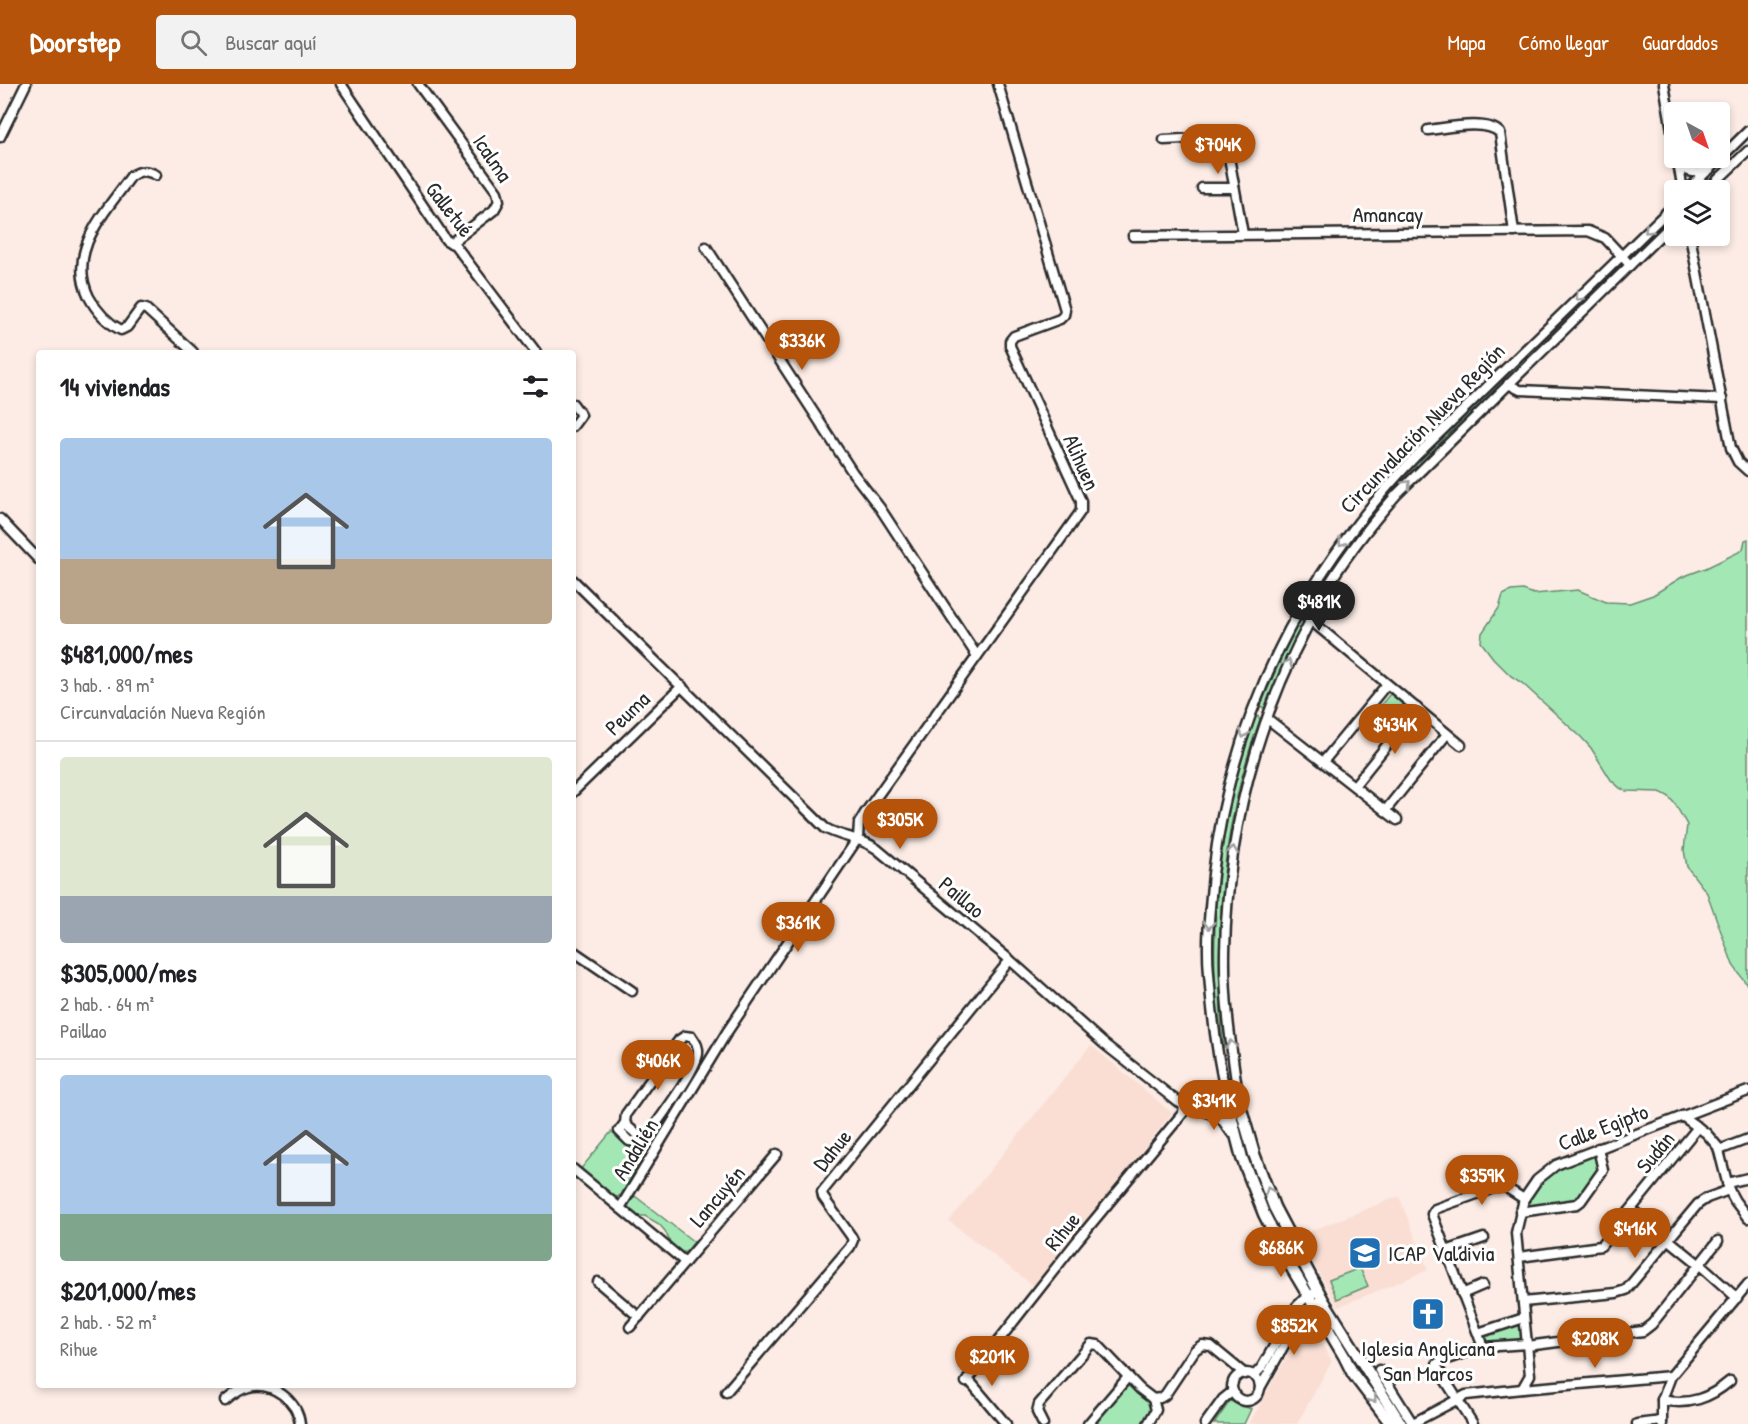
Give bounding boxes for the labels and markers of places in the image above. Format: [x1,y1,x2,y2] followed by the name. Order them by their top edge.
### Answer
[1176,124,1260,175] pin: $704K
[760,320,844,371] pin: $336K
[1277,581,1361,632] pin: $481K
[1353,704,1437,755] pin: $434K
[858,799,942,850] pin: $305K
[756,902,840,953] pin: $361K
[616,1040,700,1091] pin: $406K
[1172,1080,1256,1131] pin: $341K
[1440,1155,1524,1206] pin: $359K
[1593,1208,1677,1259] pin: $416K
[1239,1227,1323,1278] pin: $686K
[1347,1235,1383,1271] school or university icon: ICAP Valdivia
[1388,1238,1495,1268] place label: ICAP Valdivia
[1410,1296,1446,1332] church icon: Iglesia Anglicana San Marcos
[1252,1305,1336,1356] pin: $852K
[1553,1318,1637,1369] pin: $208K
[1361,1333,1495,1388] place label: Iglesia Anglicana San Marcos
[950,1336,1034,1387] pin: $201K

